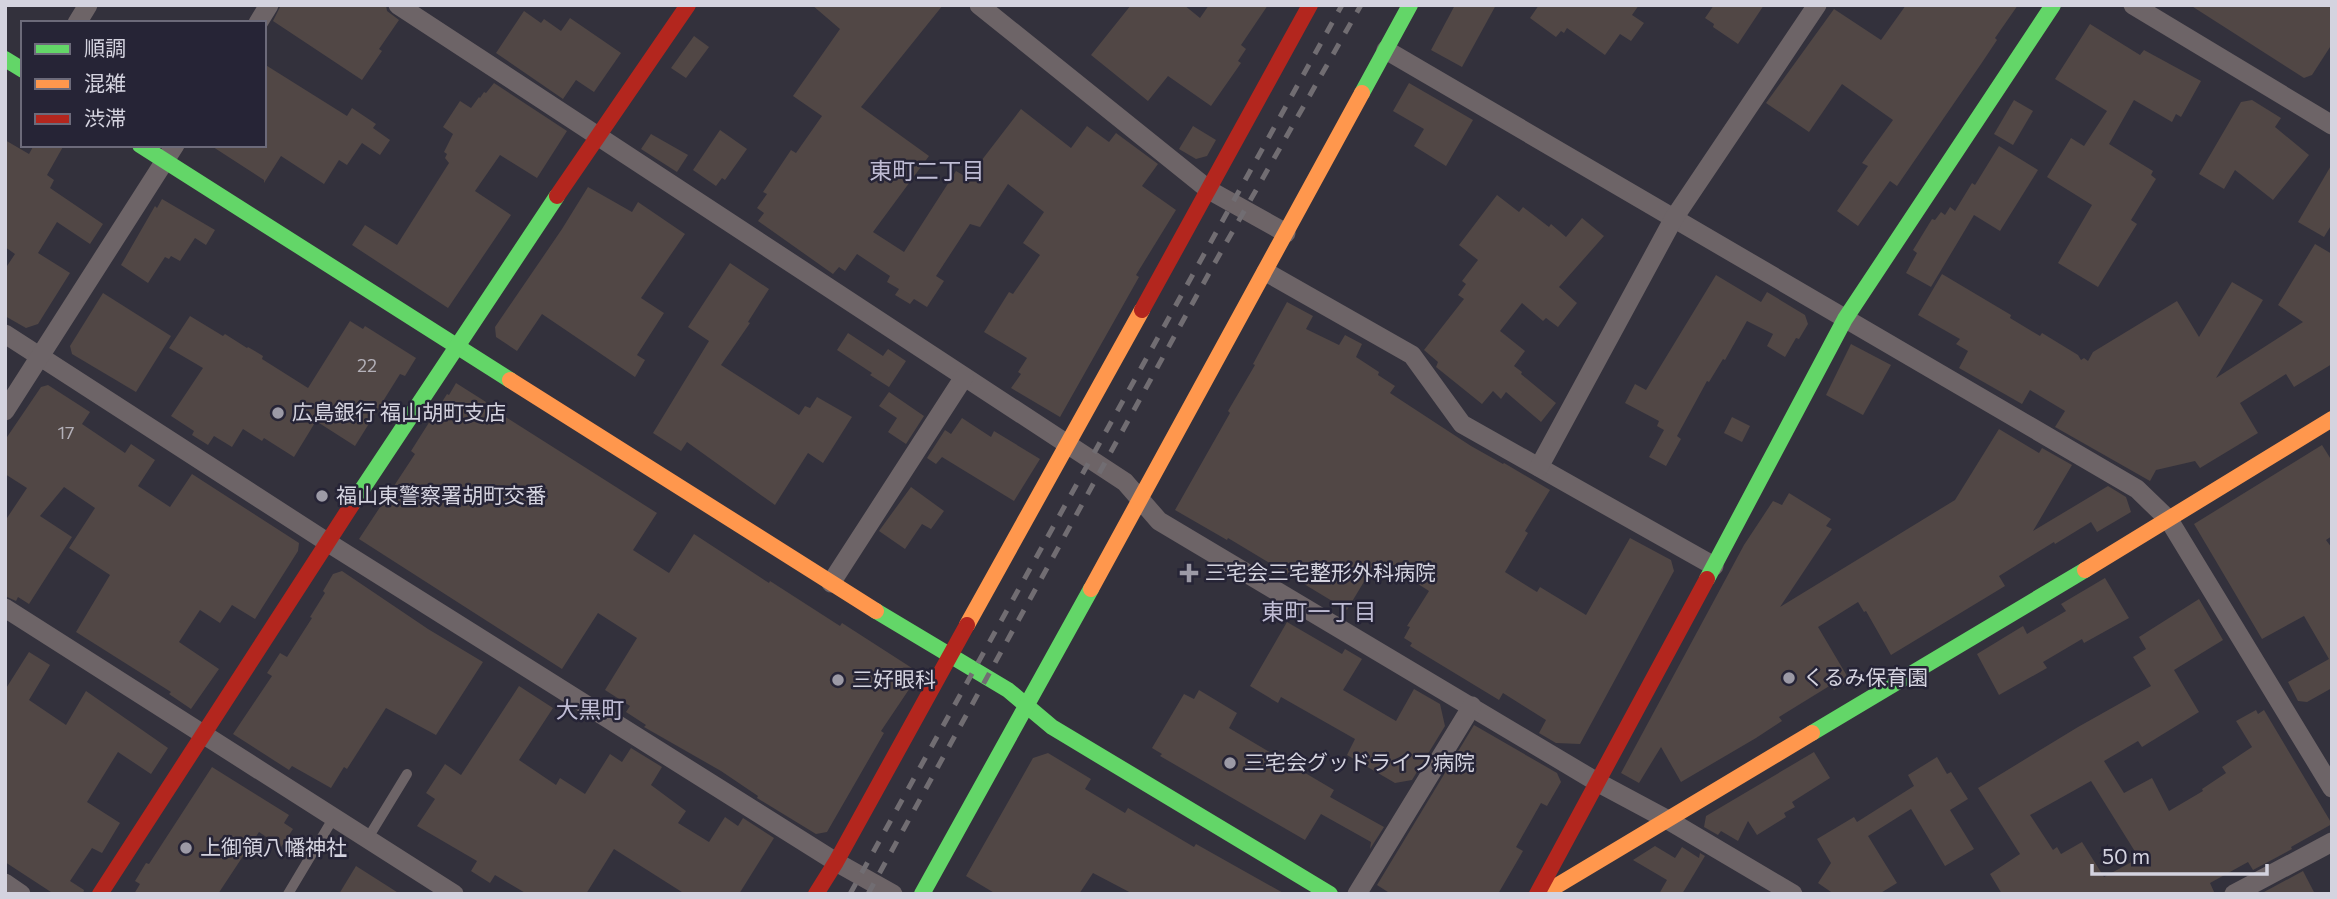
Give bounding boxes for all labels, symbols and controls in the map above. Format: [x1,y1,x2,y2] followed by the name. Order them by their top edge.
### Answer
[21,21,266,147] legend
[84,35,126,60] text: 順調
[84,70,126,95] text: 混雑
[84,105,126,130] text: 渋滞
[870,156,985,184] district label: 東町二丁目
[357,354,377,376] house number: 22
[292,399,506,424] place label: 広島銀行 福山胡町支店
[270,405,286,421] marker: 広島銀行 福山胡町支店
[57,421,75,443] house number: 17
[336,482,546,507] place label: 福山東警察署胡町交番
[314,488,330,504] marker: 福山東警察署胡町交番
[1205,559,1436,584] place label: 三宅会三宅整形外科病院
[1179,563,1199,583] marker: 三宅会三宅整形外科病院
[1262,597,1377,625] district label: 東町一丁目
[1803,664,1929,689] place label: くるみ保育園
[852,666,936,691] place label: 三好眼科
[1781,670,1797,686] marker: くるみ保育園
[830,672,846,688] marker: 三好眼科
[556,695,625,723] district label: 大黒町
[1244,749,1475,774] place label: 三宅会グッドライフ病院
[1222,755,1238,771] marker: 三宅会グッドライフ病院
[2092,832,2267,876] scale bar
[200,834,347,859] place label: 上御領八幡神社
[178,840,194,856] marker: 上御領八幡神社
[2102,843,2150,868] text: 50 m

